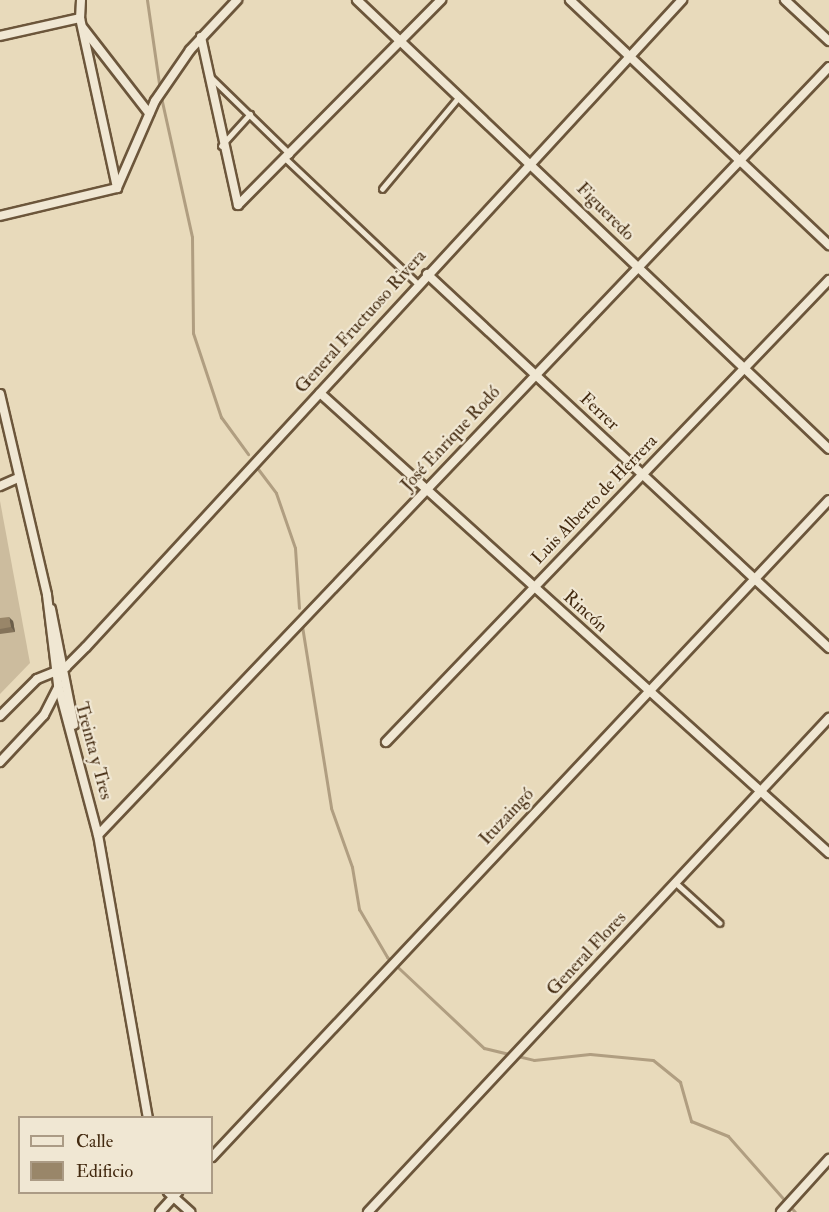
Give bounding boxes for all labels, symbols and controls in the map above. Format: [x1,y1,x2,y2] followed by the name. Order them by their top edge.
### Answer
[571,178,639,246] street label: Figueredo
[291,246,431,398] street label: General Fructuoso Rivera
[397,382,505,496] street label: José Enrique Rodó
[575,388,623,436] street label: Ferrer
[528,431,662,569] street label: Luis Alberto de Herrera
[558,587,612,637] street label: Rincón
[70,700,116,802] street label: Treinta y Tres
[475,784,539,850] street label: Ituzaingó
[543,908,631,1000] street label: General Flores
[18,1116,213,1194] legend
[76,1130,113,1153] text: Calle
[76,1160,133,1183] text: Edificio

